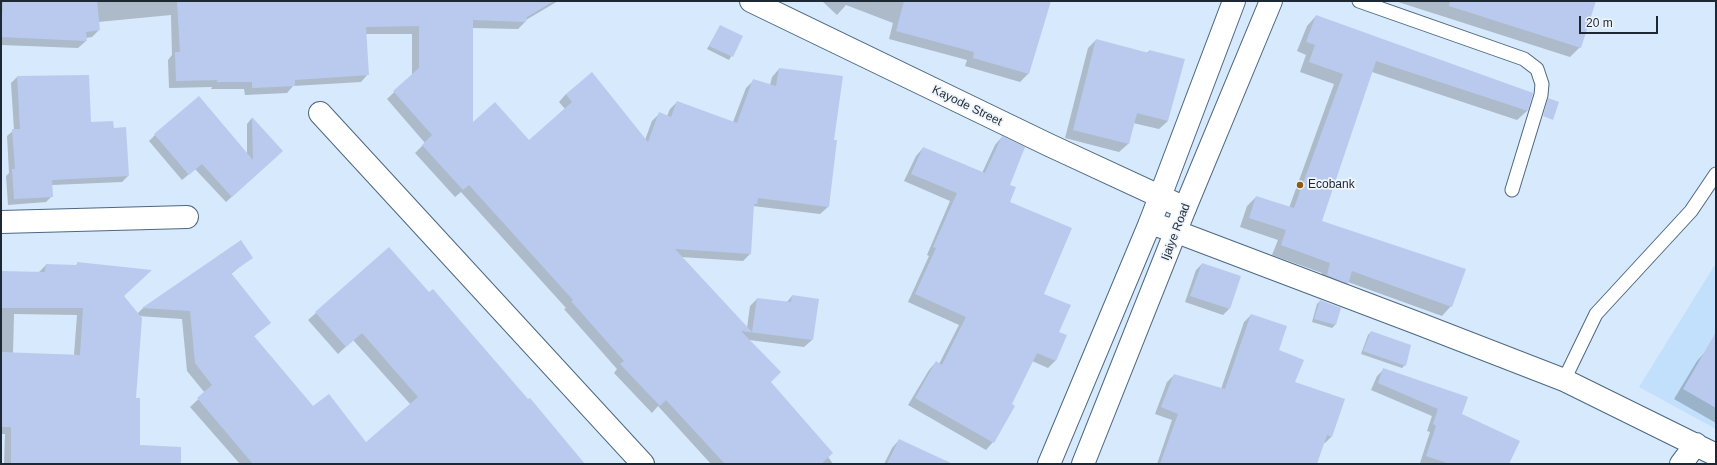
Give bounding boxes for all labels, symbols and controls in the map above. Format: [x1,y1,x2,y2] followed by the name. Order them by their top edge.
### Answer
[1581,8,1660,34] scale bar
[1586,16,1613,30] text: 20 m
[930,83,1004,129] street label: Kayode Street
[1308,178,1355,192] place label: Ecobank
[1295,180,1305,190] marker: Ecobank
[1159,201,1193,263] street label: Ijaiye Road

